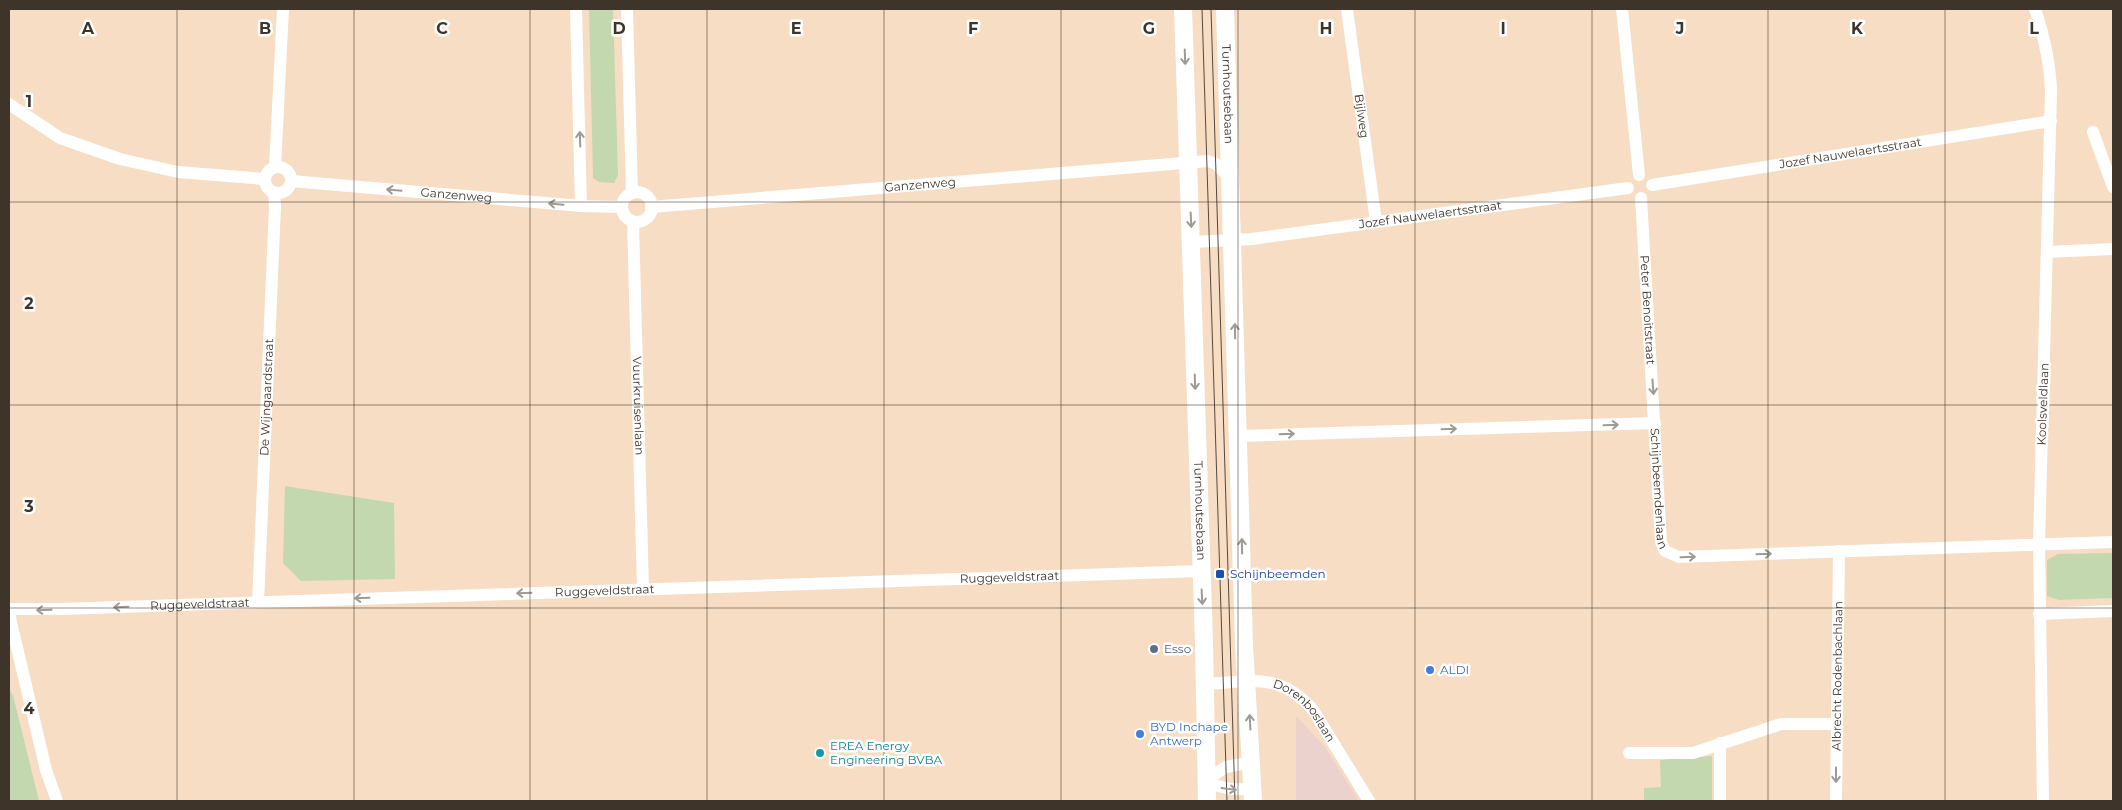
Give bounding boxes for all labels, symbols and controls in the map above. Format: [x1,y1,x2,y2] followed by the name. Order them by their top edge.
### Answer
[81,19,95,38] text: A
[259,19,271,38] text: B
[436,19,448,38] text: C
[612,19,626,38] text: D
[791,19,801,38] text: E
[968,19,978,38] text: F
[1143,19,1155,38] text: G
[1320,19,1332,38] text: H
[1500,19,1506,38] text: I
[1675,19,1684,38] text: J
[1851,19,1864,38] text: K
[2029,19,2039,38] text: L
[1219,44,1237,144] street label: Turnhoutsebaan
[1180,49,1190,65] one-way arrow
[26,92,32,111] text: 1
[1352,93,1373,139] street label: Bijlweg
[575,132,584,148] one-way arrow
[1777,134,1923,172] street label: Jozef Nauwelaertsstraat
[884,174,956,195] street label: Ganzenweg
[420,184,493,205] street label: Ganzenweg
[386,185,402,195] one-way arrow
[1357,197,1503,232] street label: Jozef Nauwelaertsstraat
[548,199,564,208] one-way arrow
[1186,212,1195,228] one-way arrow
[1637,255,1659,365] street label: Peter Benoitstraat
[24,294,34,313] text: 2
[1230,323,1240,340] one-way arrow
[256,338,276,456] street label: De Wijngaardstraat
[630,356,647,456] street label: Vuurkruisenlaan
[2034,362,2051,446] street label: Koolsveldlaan
[1191,374,1200,390] one-way arrow
[1649,378,1658,394] one-way arrow
[1603,420,1619,429] one-way arrow
[1441,425,1457,434] one-way arrow
[1647,428,1671,551] street label: Schijnbeemdenlaan
[1278,429,1294,439] one-way arrow
[1191,461,1209,561] street label: Turnhoutsebaan
[23,497,34,516] text: 3
[1238,538,1247,554] one-way arrow
[1756,549,1772,559] one-way arrow
[1680,552,1696,561] one-way arrow
[1230,566,1326,581] place label: Schijnbeemden
[960,568,1060,586] street label: Ruggeveldstraat
[1214,568,1226,580] marker: Schijnbeemden
[555,581,655,599] street label: Ruggeveldstraat
[516,588,532,598] one-way arrow
[1197,589,1206,605] one-way arrow
[354,594,370,603] one-way arrow
[150,595,250,613] street label: Ruggeveldstraat
[1829,601,1845,751] street label: Albrecht Rodenbachlaan
[114,602,130,612] one-way arrow
[37,605,53,615] one-way arrow
[1164,641,1191,656] place label: Esso
[1148,643,1160,655] marker: Esso
[1440,662,1469,677] place label: ALDI
[1424,664,1436,676] marker: ALDI
[1271,676,1339,744] street label: Dorenboslaan
[23,699,35,718] text: 4
[1245,714,1254,730] one-way arrow
[1150,719,1228,748] place label: BYD Inchape Antwerp
[1134,728,1146,740] marker: BYD Inchape Antwerp
[830,738,942,767] place label: EREA Energy Engineering BVBA
[814,747,826,759] marker: EREA Energy Engineering BVBA
[1831,766,1841,783] one-way arrow
[1220,784,1236,794] one-way arrow

